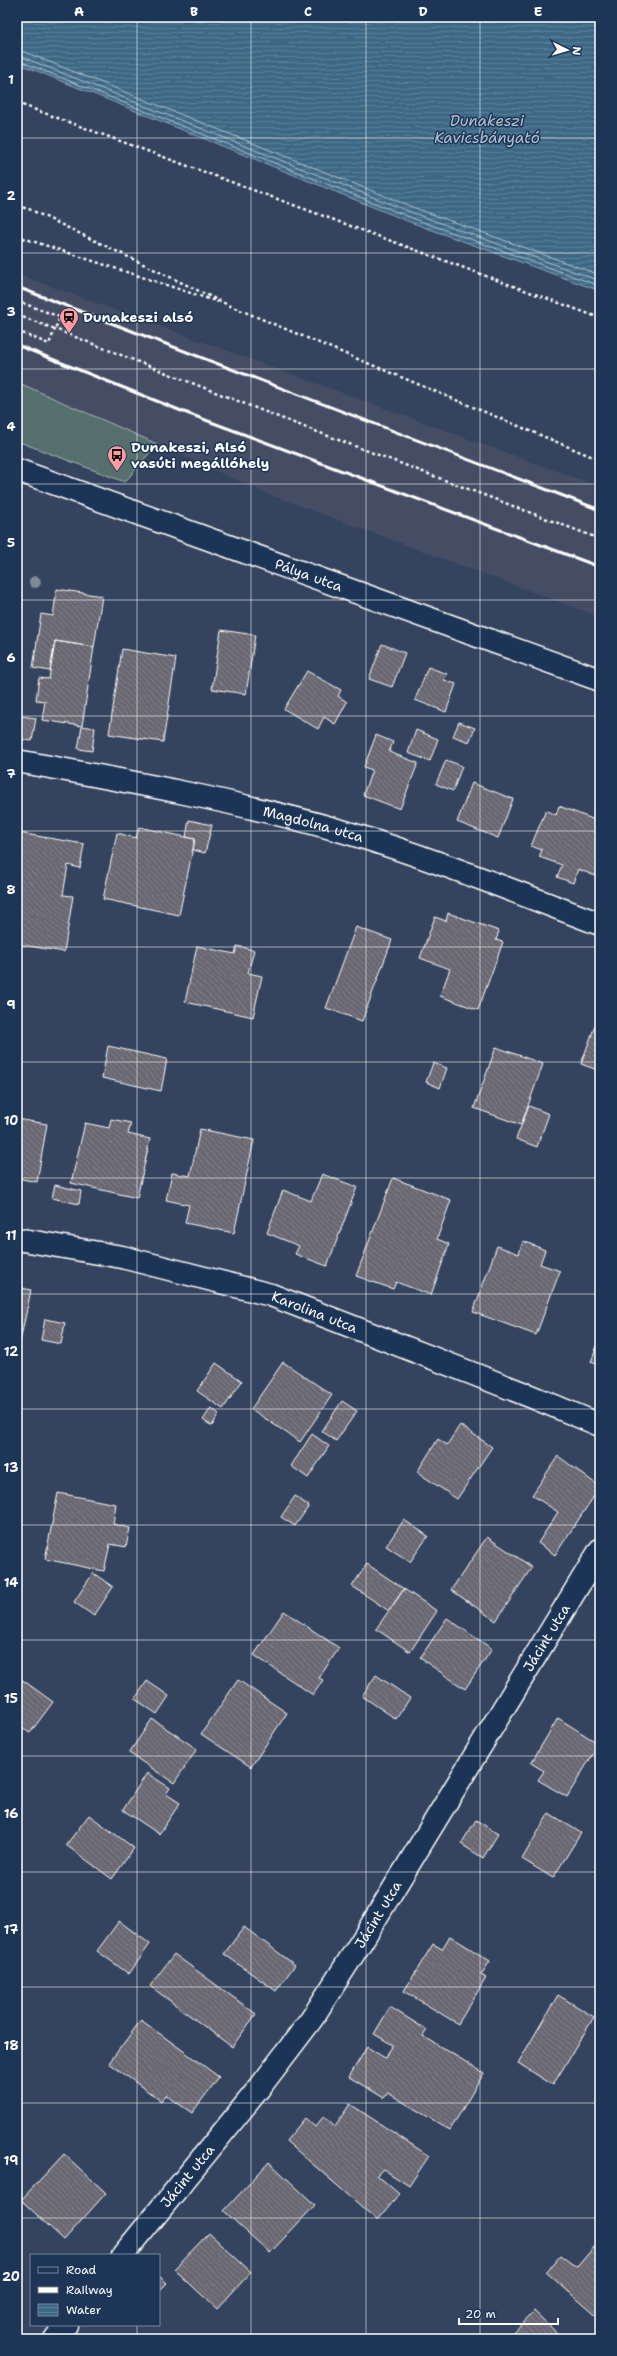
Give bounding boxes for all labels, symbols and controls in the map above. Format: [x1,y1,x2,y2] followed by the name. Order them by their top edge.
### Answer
[74,3,84,20] text: A
[190,3,198,20] text: B
[304,3,312,20] text: C
[418,3,428,20] text: D
[534,3,543,20] text: E
[547,30,587,70] north arrow
[569,46,584,56] text: N
[8,71,14,88] text: 1
[434,111,540,148] water label: Dunakeszi Kavicsbányató
[6,187,16,204] text: 2
[6,303,16,320] text: 3
[58,306,80,334] station icon: Dunakeszi alsó
[83,308,193,326] place label: Dunakeszi alsó
[6,418,16,435] text: 4
[131,438,269,472] place label: Dunakeszi, Alsó vasúti megállóhely
[106,444,128,472] bus stop icon: Dunakeszi, Alsó vasúti megállóhely
[7,534,15,551] text: 5
[272,555,345,596] street label: Pálya utca
[6,649,16,666] text: 6
[6,765,16,782] text: 7
[261,802,366,846] street label: Magdolna utca
[6,881,16,898] text: 8
[6,996,16,1013] text: 9
[4,1112,18,1129] text: 10
[5,1227,17,1244] text: 11
[269,1287,360,1337] street label: Karolina utca
[4,1343,18,1360] text: 12
[4,1459,18,1476] text: 13
[4,1574,18,1591] text: 14
[519,1600,574,1675] street label: Jácint utca
[4,1690,18,1707] text: 15
[4,1805,18,1822] text: 16
[350,1877,406,1952] street label: Jácint utca
[4,1921,18,1938] text: 17
[4,2037,18,2054] text: 18
[156,2141,219,2211] street label: Jácint utca
[4,2152,18,2169] text: 19
[30,2254,160,2326] legend
[66,2262,97,2278] text: Road
[2,2268,20,2285] text: 20
[66,2282,113,2298] text: Railway
[459,2300,558,2326] scale bar
[66,2302,102,2318] text: Water
[465,2306,496,2322] text: 20 m

